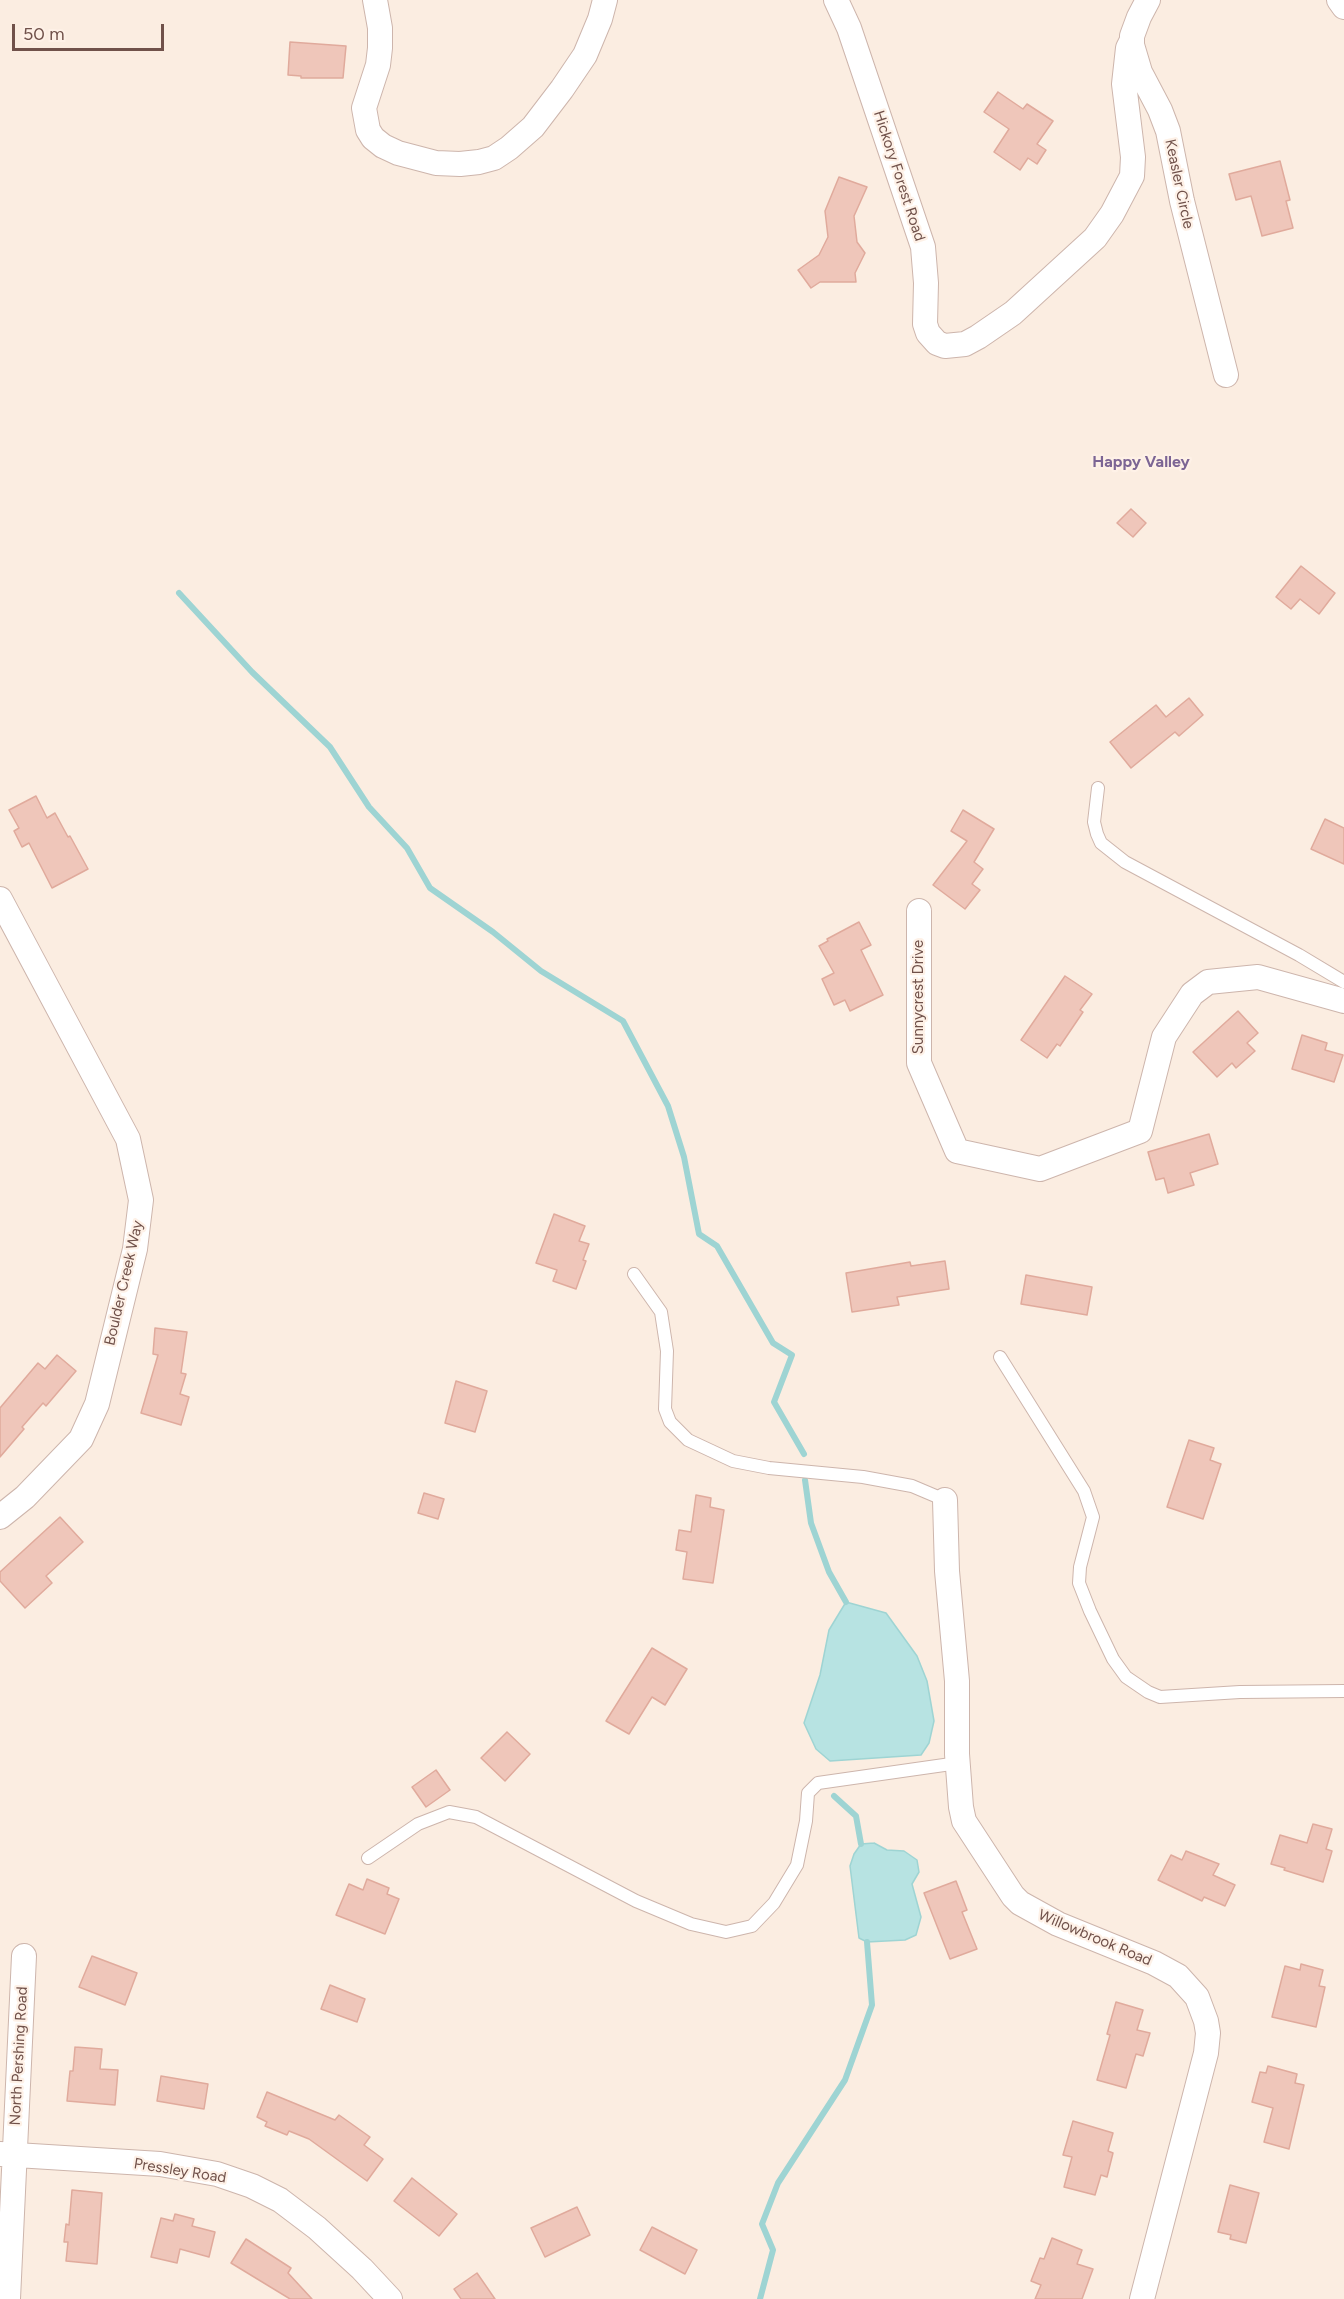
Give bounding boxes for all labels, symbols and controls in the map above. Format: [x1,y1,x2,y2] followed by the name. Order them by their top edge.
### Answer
[15,12,166,50] scale bar
[23,23,65,45] text: 50 m
[869,108,929,244] street label: Hickory Forest Road
[1161,138,1197,230] street label: Keasler Circle
[1092,452,1190,472] district label: Happy Valley
[910,940,928,1054] street label: Sunnycrest Drive
[101,1219,147,1347] street label: Boulder Creek Way
[1036,1906,1154,1970] street label: Willowbrook Road
[6,1986,32,2126] street label: North Pershing Road
[133,2155,227,2187] street label: Pressley Road

